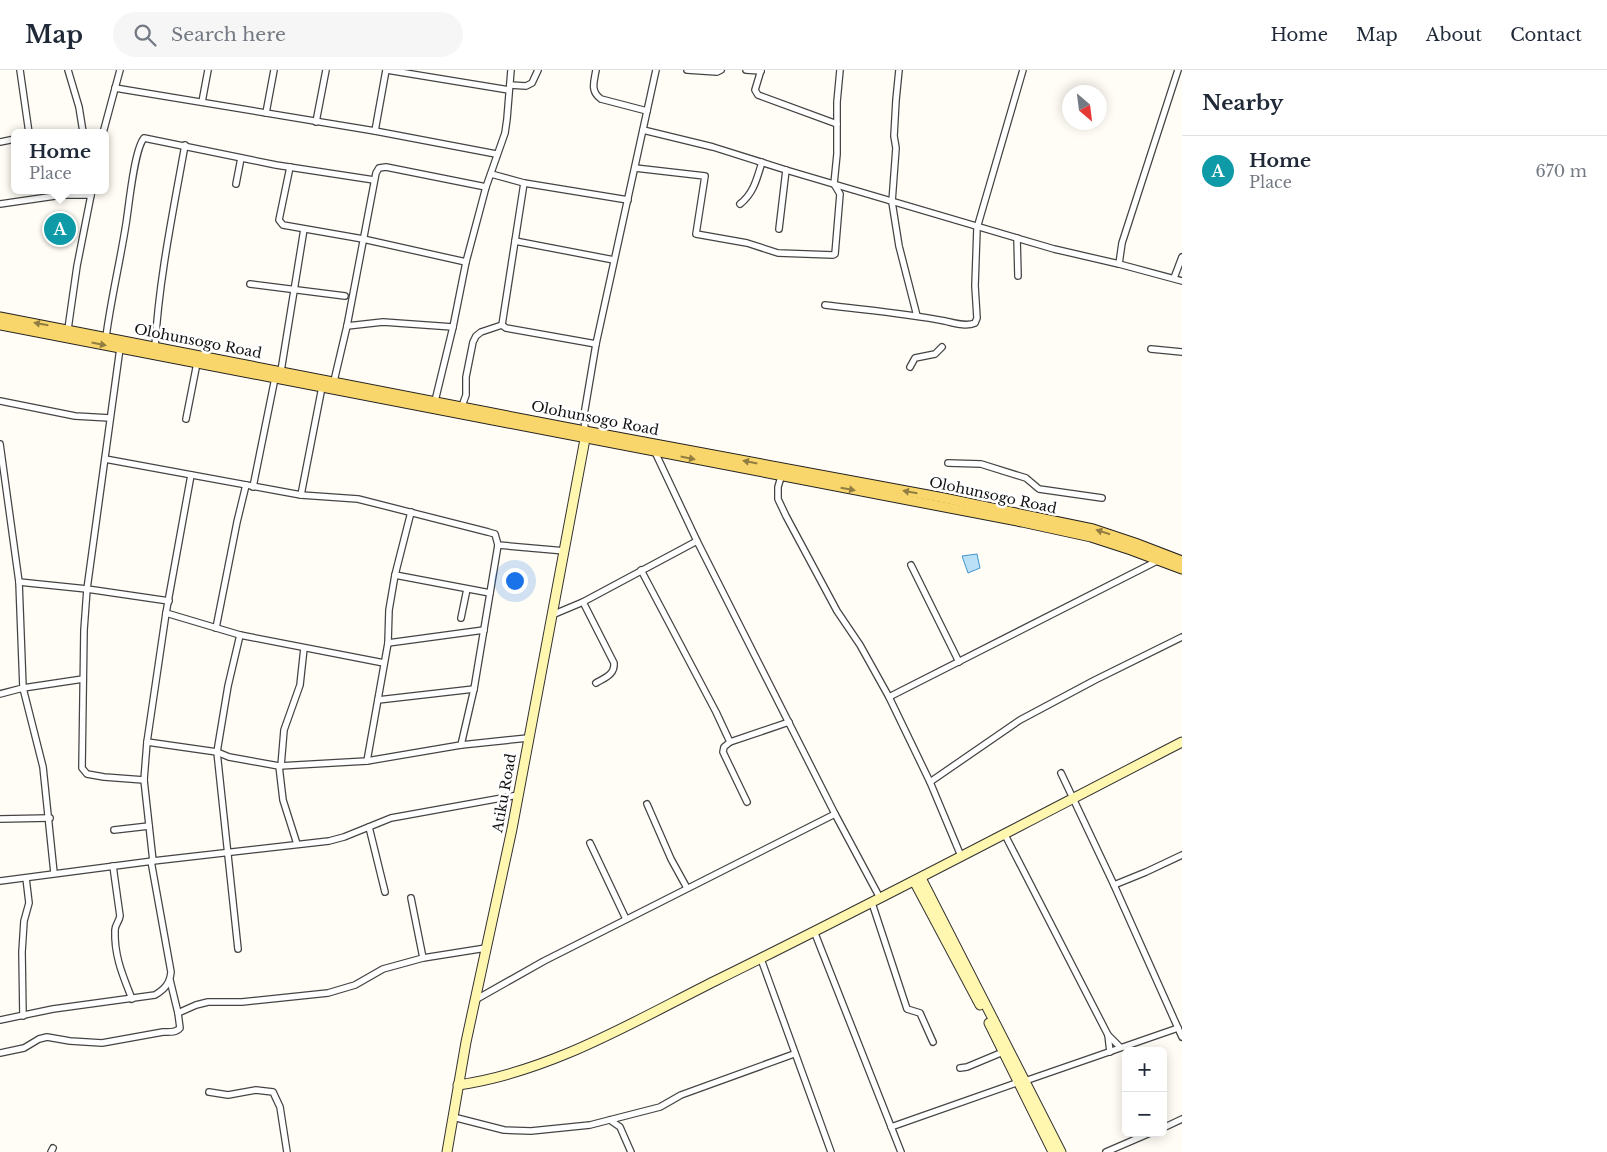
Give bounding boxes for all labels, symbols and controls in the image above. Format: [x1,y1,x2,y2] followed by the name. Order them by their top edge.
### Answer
[113,12,463,57] search box
[25,20,83,49] text: Map
[131,21,159,49] icon: search
[171,23,286,46] text: Search here
[1270,24,1328,46] text: Home
[1356,24,1398,46] text: Map
[1426,24,1482,46] text: About
[1510,24,1582,46] text: Contact
[1062,85,1107,130] north arrow
[1202,90,1283,116] text: Nearby
[11,129,109,194] popup
[29,140,91,163] text: Home
[1249,149,1311,172] text: Home
[1212,161,1224,181] text: A
[1535,161,1587,181] text: 670 m
[29,163,72,183] text: Place
[1249,172,1292,192] text: Place
[44,210,76,248] pin: A
[33,320,49,328] one-way arrow
[133,320,264,362] street label: Olohunsogo Road
[92,340,107,348] one-way arrow
[530,397,661,439] street label: Olohunsogo Road
[681,455,697,463] one-way arrow
[743,458,758,466] one-way arrow
[928,473,1059,517] street label: Olohunsogo Road
[840,485,856,493] one-way arrow
[902,487,918,495] one-way arrow
[1096,528,1111,536] one-way arrow
[502,568,528,594] your location
[488,751,520,835] street label: Atiku Road
[1122,1047,1167,1137] map controls
[1122,1047,1167,1092] button: +
[1122,1092,1167,1137] button: −

